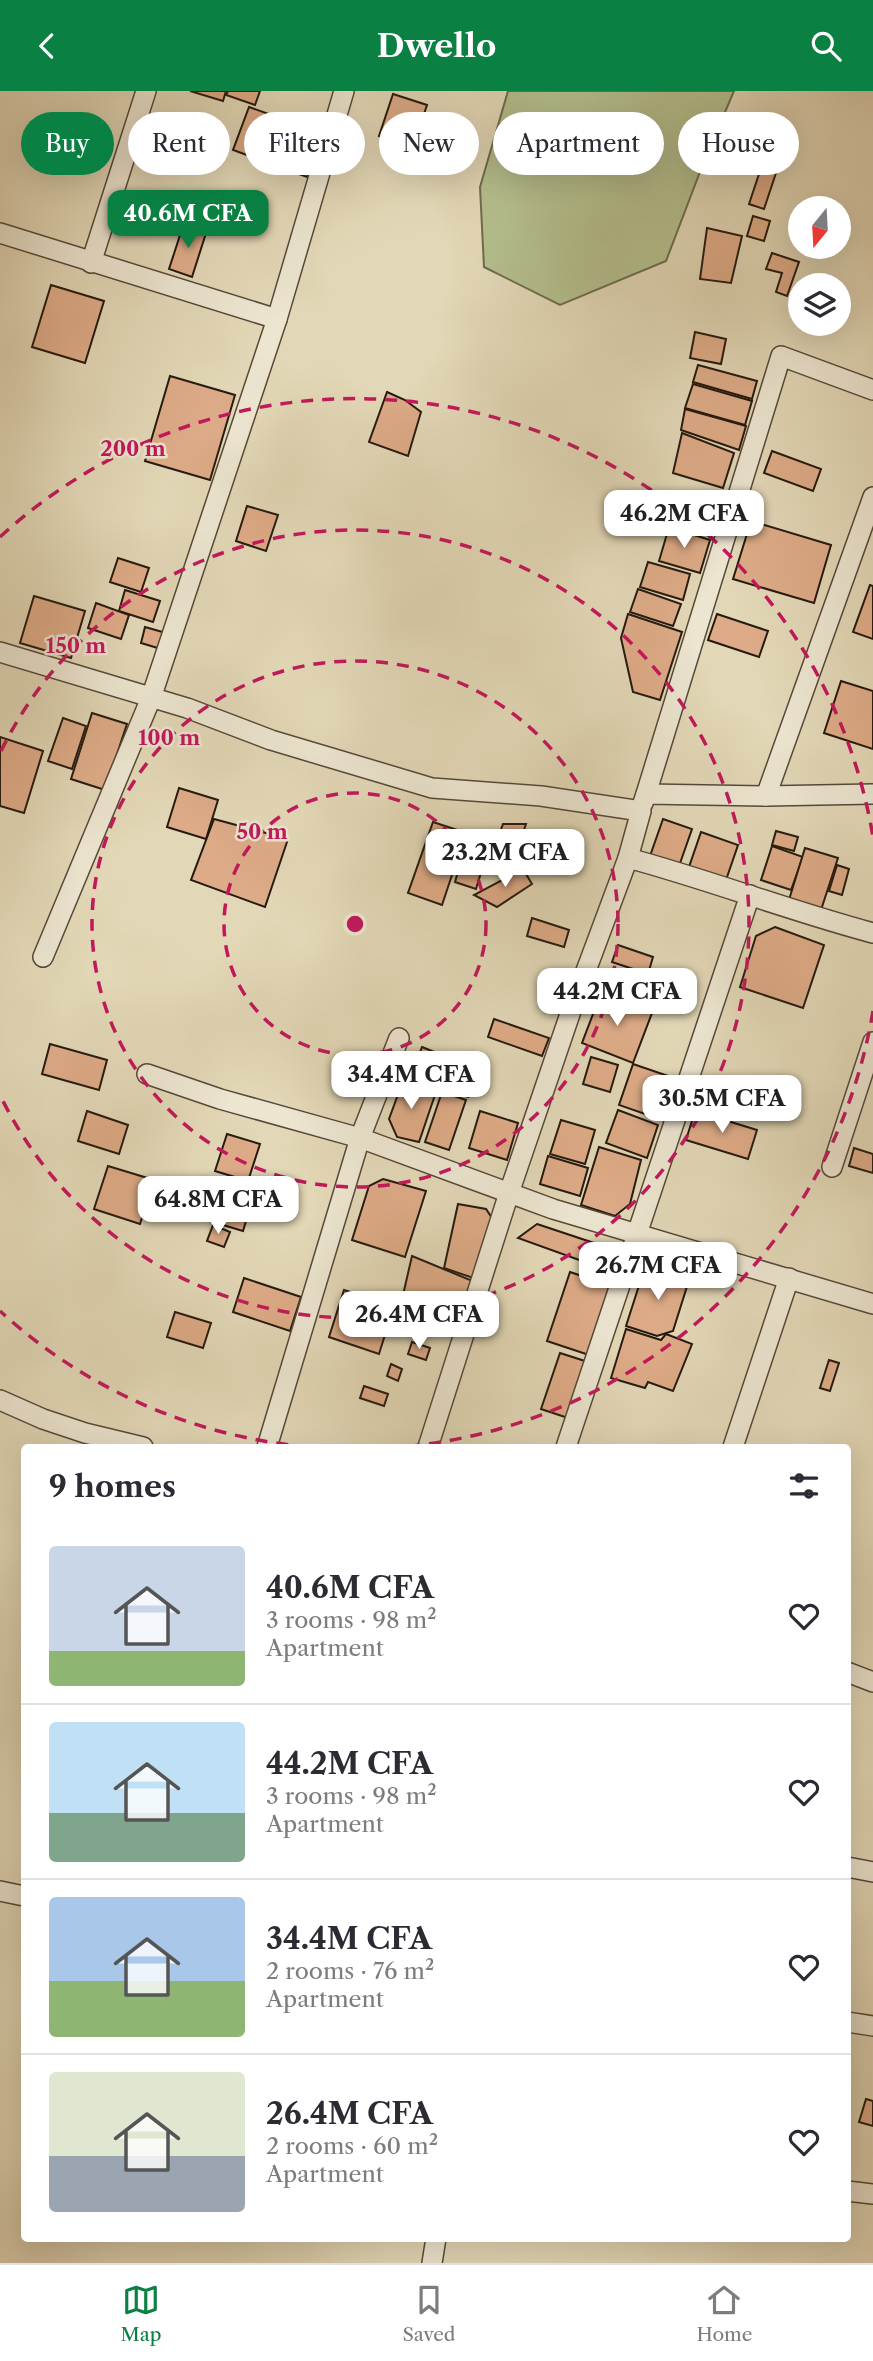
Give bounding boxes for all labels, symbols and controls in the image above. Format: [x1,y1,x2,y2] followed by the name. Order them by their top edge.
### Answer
[377,26,496,65] text: Dwello
[28,27,66,65] icon: back
[807,27,845,65] icon: search
[21,112,114,175] chip: Buy
[128,112,230,175] chip: Rent
[244,112,365,175] chip: Filters
[379,112,479,175] chip: New
[493,112,664,175] chip: Apartment
[678,112,799,175] chip: House
[108,191,268,250] pin: 40.6M CFA
[788,196,850,259] north arrow
[788,196,851,336] map controls
[124,199,252,227] text: 40.6M CFA
[788,273,851,336] button: layers
[100,436,166,461] text: 200 m
[604,491,764,550] pin: 46.2M CFA
[620,499,748,527] text: 46.2M CFA
[46,633,106,658] text: 150 m
[138,725,200,750] text: 100 m
[236,819,288,844] text: 50 m
[425,829,585,889] pin: 23.2M CFA
[441,838,569,866] text: 23.2M CFA
[343,912,367,936] centre of rings
[537,969,697,1028] pin: 44.2M CFA
[553,977,681,1005] text: 44.2M CFA
[331,1051,491,1111] pin: 34.4M CFA
[347,1060,475,1088] text: 34.4M CFA
[642,1075,802,1135] pin: 30.5M CFA
[658,1084,786,1112] text: 30.5M CFA
[138,1177,298,1236] pin: 64.8M CFA
[154,1185,282,1213] text: 64.8M CFA
[578,1243,738,1302] pin: 26.7M CFA
[595,1251,721,1279] text: 26.7M CFA
[339,1291,499,1351] pin: 26.4M CFA
[355,1300,483,1328] text: 26.4M CFA
[785,1467,823,1505] icon: filters
[49,1468,176,1505] text: 9 homes
[266,1569,434,1606] text: 40.6M CFA
[105,1574,189,1658] icon: home
[785,1597,823,1635] icon: heart
[266,1606,437,1634] text: 3 rooms · 98 m²
[266,1634,384,1662] text: Apartment
[266,1745,433,1782] text: 44.2M CFA
[105,1750,189,1834] icon: home
[785,1773,823,1811] icon: heart
[266,1782,437,1810] text: 3 rooms · 98 m²
[266,1810,384,1838] text: Apartment
[266,1920,432,1957] text: 34.4M CFA
[105,1925,189,2009] icon: home
[785,1948,823,1986] icon: heart
[266,1957,434,1985] text: 2 rooms · 76 m²
[266,1985,384,2013] text: Apartment
[266,2095,433,2132] text: 26.4M CFA
[105,2100,189,2184] icon: home
[785,2123,823,2161] icon: heart
[266,2132,438,2160] text: 2 rooms · 60 m²
[266,2160,384,2188] text: Apartment
[121,2281,161,2346] tab: Map
[403,2281,455,2346] tab: Saved
[697,2281,752,2346] tab: Home

